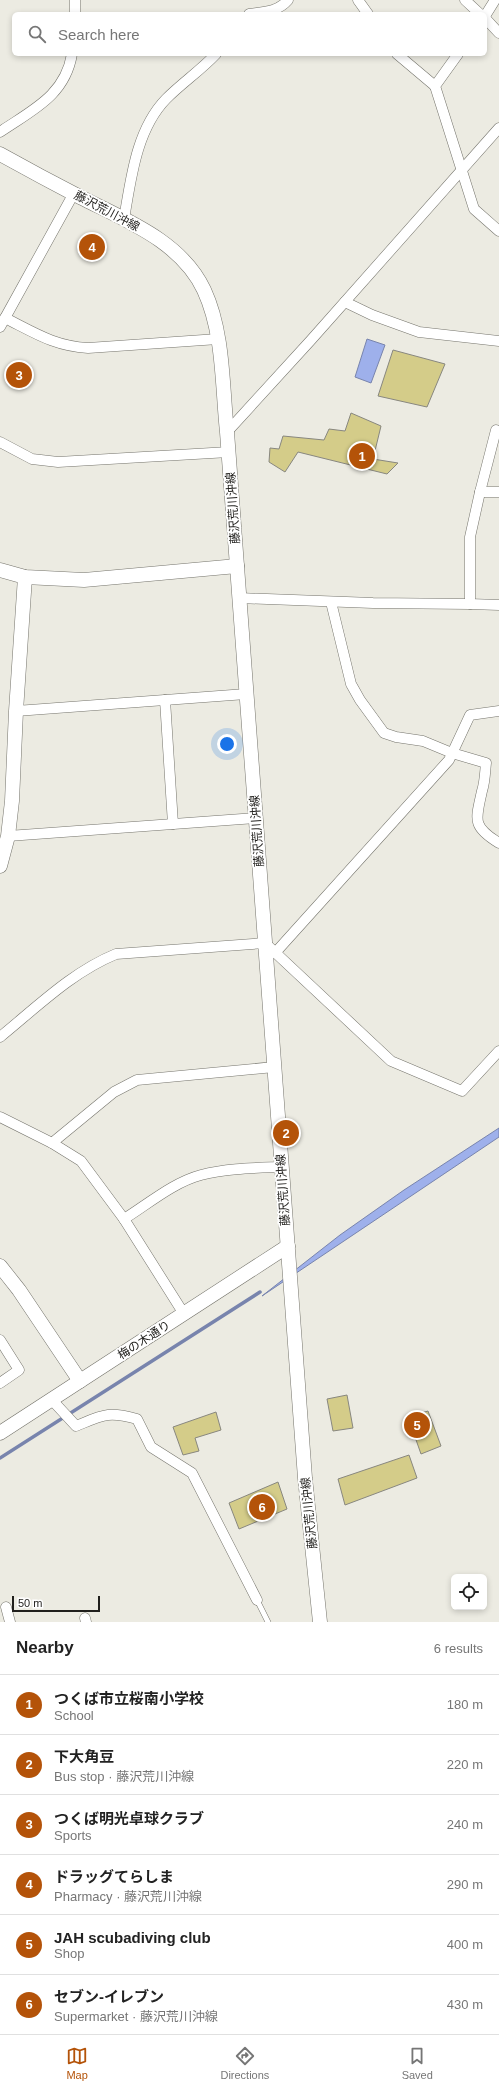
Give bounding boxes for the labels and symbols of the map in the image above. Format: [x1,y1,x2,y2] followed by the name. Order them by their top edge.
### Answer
[72,188,142,234] street label: 藤沢荒川沖線
[79,232,105,262] pin: 4
[6,360,32,390] pin: 3
[349,441,375,471] pin: 1
[224,472,242,544] street label: 藤沢荒川沖線
[217,734,237,754] your location
[248,795,266,867] street label: 藤沢荒川沖線
[273,1118,299,1148] pin: 2
[274,1154,292,1226] street label: 藤沢荒川沖線
[115,1318,173,1362] street label: 梅の木通り
[404,1410,430,1440] pin: 5
[298,1476,320,1550] street label: 藤沢荒川沖線
[249,1492,275,1522] pin: 6
[12,1594,100,1613] scale bar

